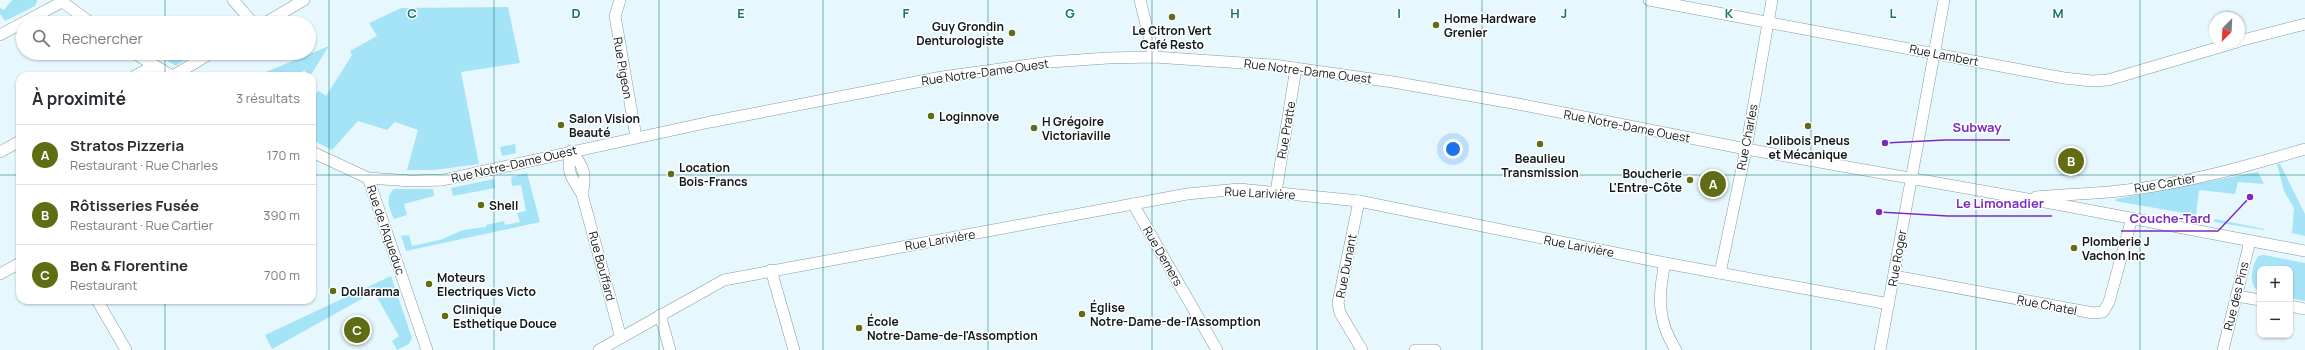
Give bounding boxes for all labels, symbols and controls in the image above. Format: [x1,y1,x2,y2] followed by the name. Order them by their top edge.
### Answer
[407,4,417,22] text: C
[571,4,581,22] text: D
[737,4,745,22] text: E
[903,4,910,22] text: F
[1065,4,1075,22] text: G
[1230,4,1240,22] text: H
[1397,4,1401,22] text: I
[1561,4,1567,22] text: J
[1725,4,1734,22] text: K
[1890,4,1897,22] text: L
[2052,4,2064,22] text: M
[1444,10,1536,41] place label: Home Hardware Grenier
[1167,12,1177,22] marker: Le Citron Vert Café Resto
[2209,12,2245,48] north arrow
[16,16,316,60] search box
[916,18,1004,49] place label: Guy Grondin Denturologiste
[1431,20,1441,30] marker: Home Hardware Grenier
[1132,22,1212,53] place label: Le Citron Vert Café Resto
[30,27,52,49] icon: search
[62,28,143,49] text: Rechercher
[1007,28,1017,38] marker: Guy Grondin Denturologiste
[609,36,637,100] street label: Rue Pigeon
[1908,40,1980,70] street label: Rue Lambert
[920,55,1050,89] street label: Rue Notre-Dame Ouest
[1243,55,1373,87] street label: Rue Notre-Dame Ouest
[32,87,126,110] text: À proximité
[236,89,300,107] text: 3 résultats
[1273,100,1299,160] street label: Rue Pratte
[1732,103,1762,171] street label: Rue Charles
[1562,105,1692,147] street label: Rue Notre-Dame Ouest
[939,108,999,125] place label: Loginnove
[569,110,640,141] place label: Salon Vision Beauté
[926,111,936,121] marker: Loginnove
[1042,113,1111,144] place label: H Grégoire Victoriaville
[1945,115,2010,140] callout: Subway
[1953,118,2002,136] text: Subway
[556,120,566,130] marker: Salon Vision Beauté
[1803,121,1813,131] marker: Jolibois Pneus et Mécanique
[1029,123,1039,133] marker: H Grégoire Victoriaville
[1766,132,1850,163] place label: Jolibois Pneus et Mécanique
[70,135,184,156] text: Stratos Pizzeria
[1443,139,1463,159] your location
[1535,139,1545,149] marker: Beaulieu Transmission
[449,141,579,187] street label: Rue Notre-Dame Ouest
[41,146,49,164] text: A
[267,146,300,164] text: 170 m
[2058,146,2084,176] pin: B
[1501,150,1579,181] place label: Beaulieu Transmission
[70,156,218,174] text: Restaurant · Rue Charles
[679,159,748,190] place label: Location Bois-Francs
[1609,165,1682,196] place label: Boucherie L'Entre-Côte
[666,169,676,179] marker: Location Bois-Francs
[1700,169,1726,199] pin: A
[2133,169,2198,197] street label: Rue Cartier
[1685,175,1695,185] marker: Boucherie L'Entre-Côte
[363,183,409,278] street label: Rue de l'Aqueduc
[1224,183,1296,203] street label: Rue Larivière
[1948,191,2052,216] callout: Le Limonadier
[1956,194,2044,212] text: Le Limonadier
[70,195,199,216] text: Rôtisseries Fusée
[489,197,518,214] place label: Shell
[476,200,486,210] marker: Shell
[41,206,49,224] text: B
[263,206,300,224] text: 390 m
[2121,206,2218,231] callout: Couche-Tard
[2129,209,2211,227] text: Couche-Tard
[70,216,213,234] text: Restaurant · Rue Cartier
[1139,223,1187,289] street label: Rue Demers
[903,225,977,255] street label: Rue Larivière
[1884,228,1910,288] street label: Rue Roger
[585,229,619,303] street label: Rue Bouffard
[1542,231,1616,261] street label: Rue Larivière
[1331,232,1361,300] street label: Rue Dunant
[2082,233,2150,264] place label: Plomberie J Vachon Inc
[2069,243,2079,253] marker: Plomberie J Vachon Inc
[70,255,188,276] text: Ben & Florentine
[2219,260,2253,332] street label: Rue des Pins
[40,266,50,284] text: C
[264,266,300,284] text: 700 m
[2257,266,2293,338] map controls
[2257,266,2293,302] button: +
[437,269,536,300] place label: Moteurs Electriques Victo
[70,276,137,294] text: Restaurant
[424,279,434,289] marker: Moteurs Electriques Victo
[341,283,400,300] place label: Dollarama
[328,286,338,296] marker: Dollarama
[2015,291,2079,319] street label: Rue Chatel
[1090,299,1261,330] place label: Église Notre-Dame-de-l'Assomption
[453,301,557,332] place label: Clinique Esthetique Douce
[2257,302,2293,338] button: −
[1077,309,1087,319] marker: Église Notre-Dame-de-l'Assomption
[440,311,450,321] marker: Clinique Esthetique Douce
[867,313,1038,344] place label: École Notre-Dame-de-l'Assomption
[344,315,370,345] pin: C
[854,323,864,333] marker: École Notre-Dame-de-l'Assomption

